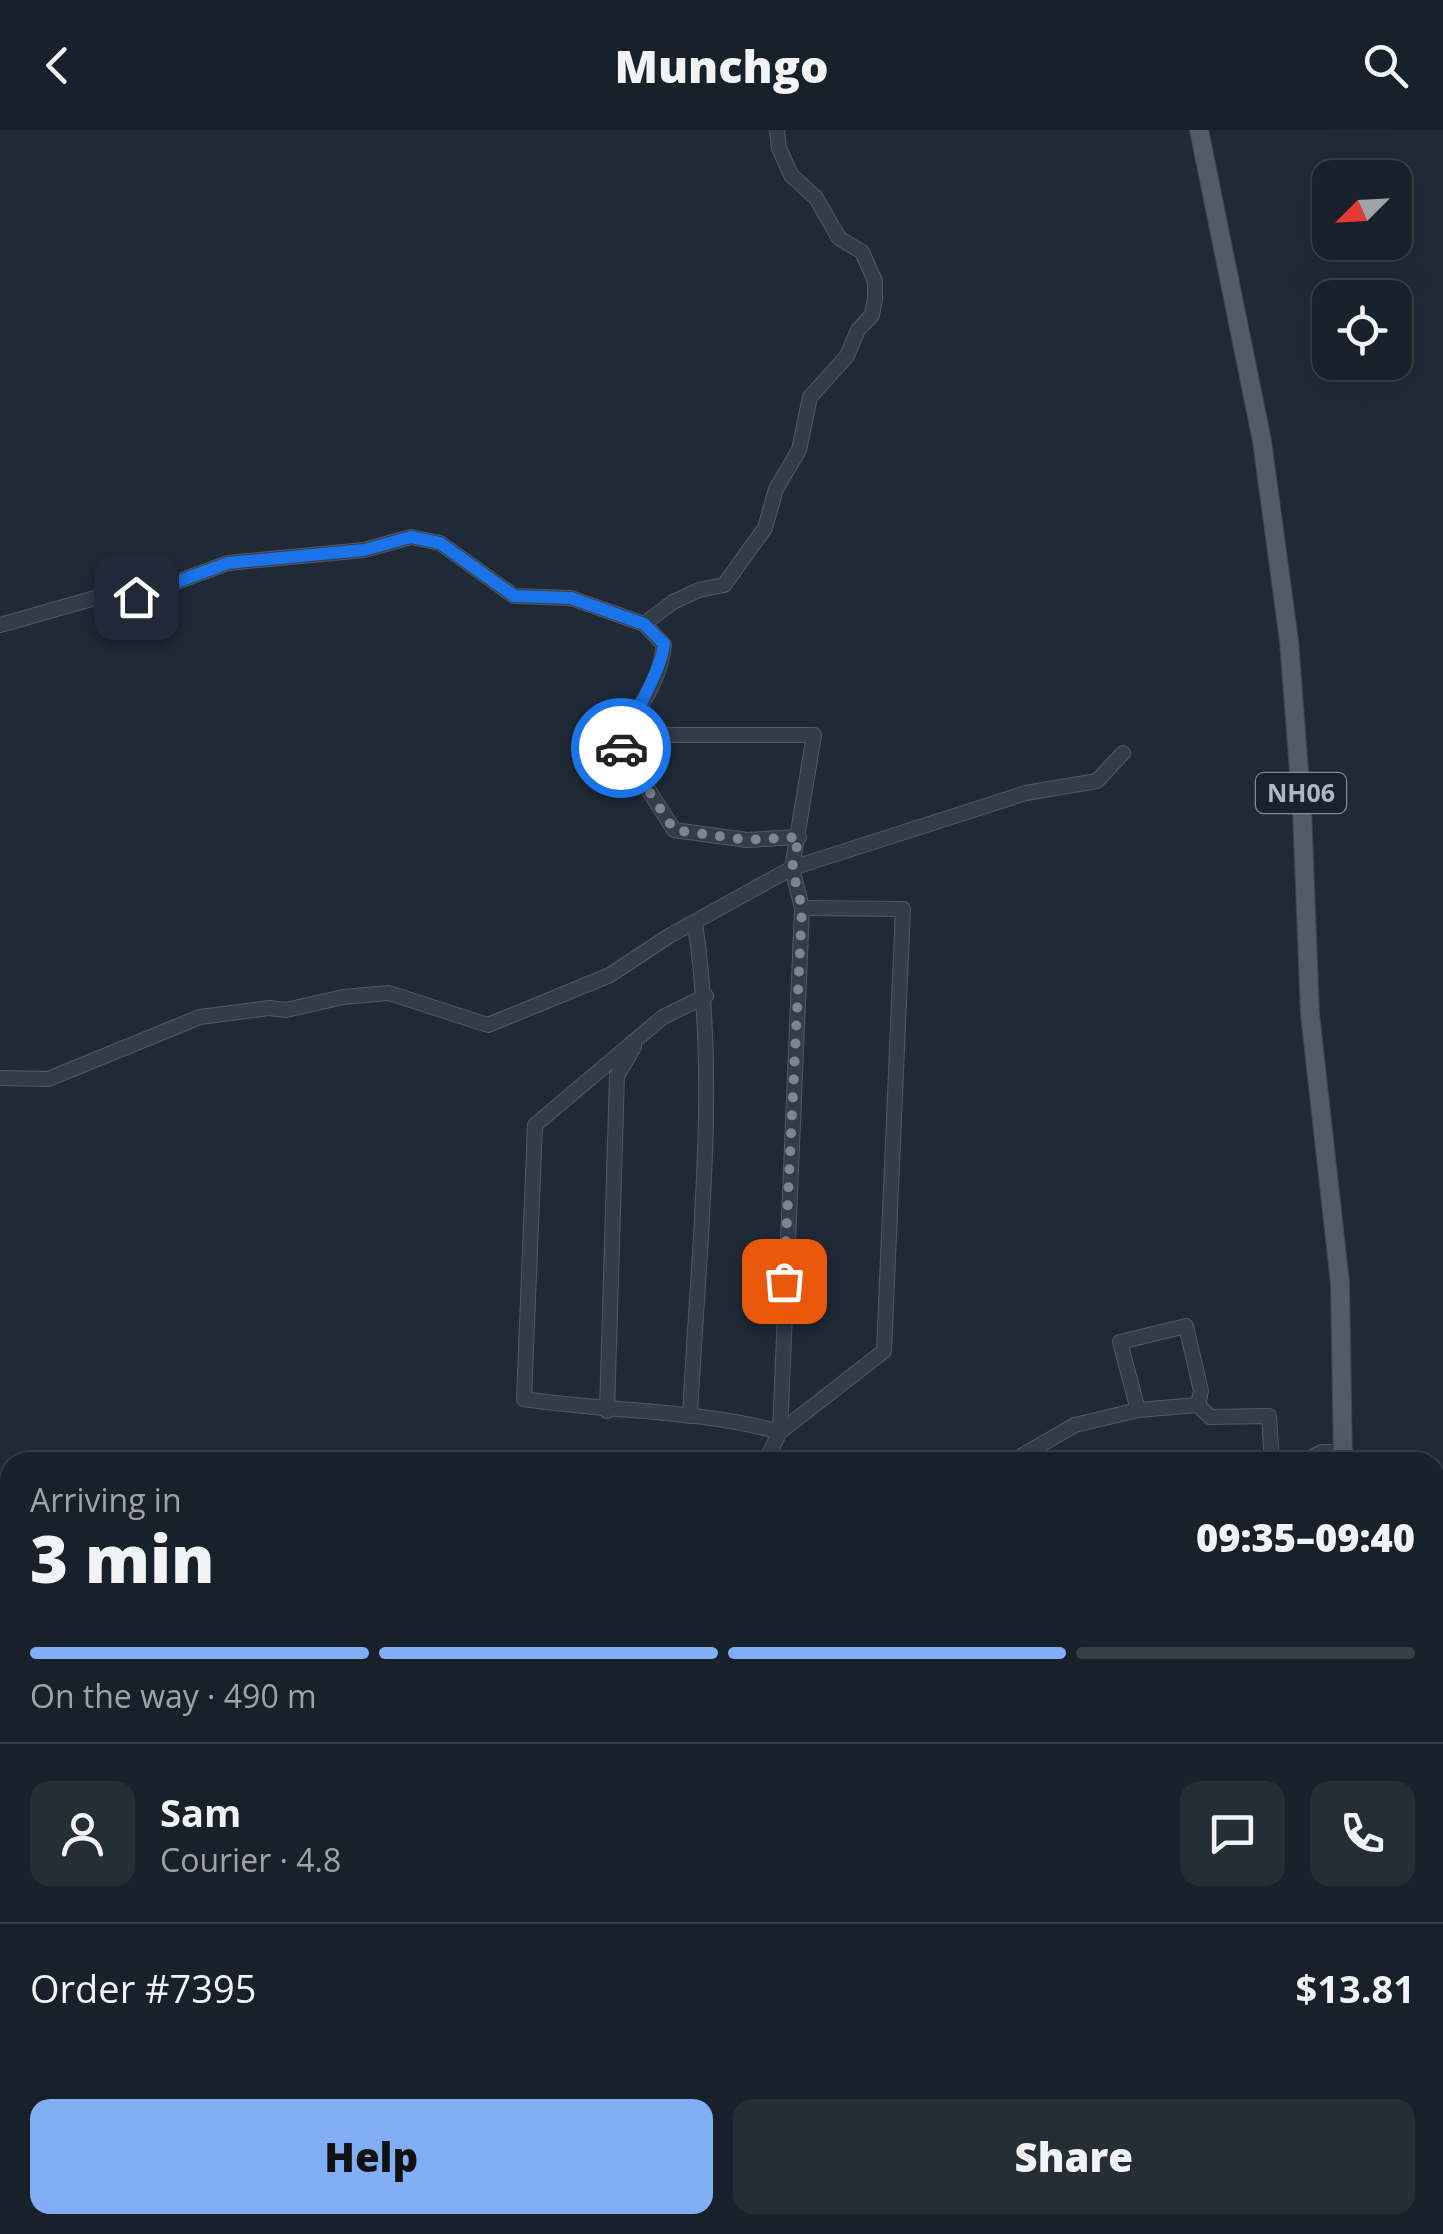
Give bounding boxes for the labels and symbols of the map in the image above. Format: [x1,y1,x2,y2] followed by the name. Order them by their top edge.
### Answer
[1312,160,1412,260] north arrow
[94,555,179,640] pin
[571,698,671,798] courier
[1256,773,1346,813] road number: NH06
[742,1239,827,1324] pin

